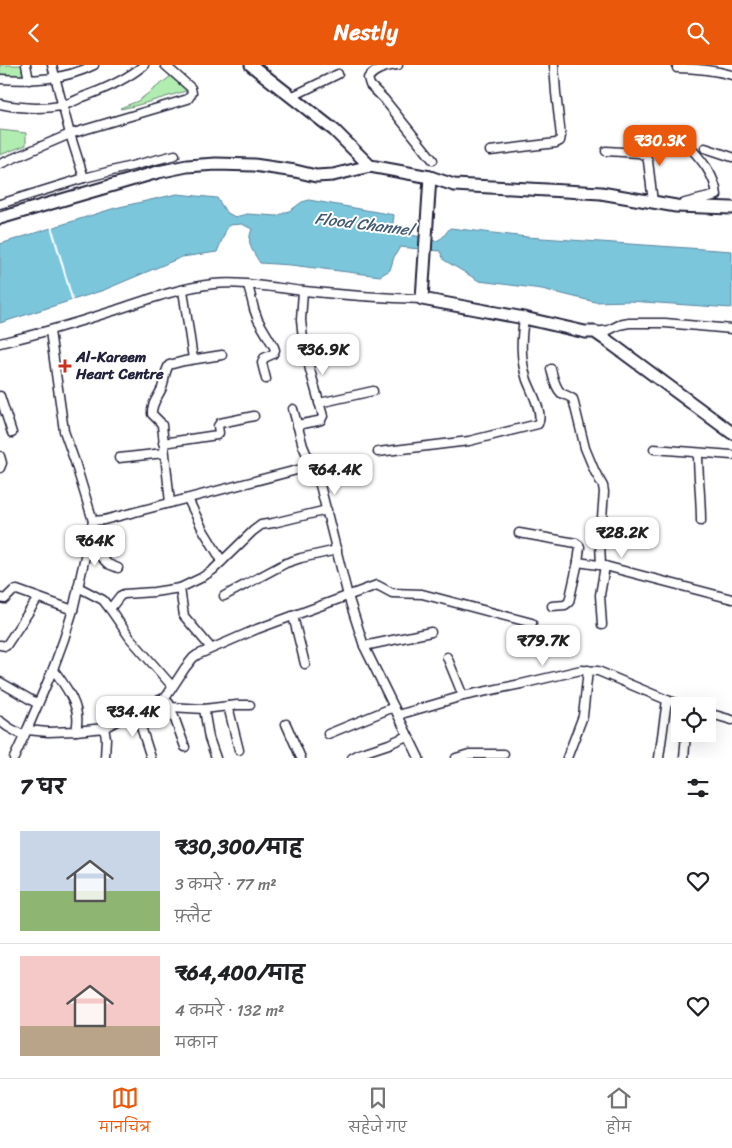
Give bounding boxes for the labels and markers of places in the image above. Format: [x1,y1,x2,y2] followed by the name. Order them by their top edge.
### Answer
[619,124,701,167] pin: ₹30.3K
[282,333,364,376] pin: ₹36.9K
[75,344,164,387] place label: Al-Kareem Heart Centre
[58,359,72,373] marker: Al-Kareem Heart Centre
[294,453,376,496] pin: ₹64.4K
[581,517,663,559] pin: ₹28.2K
[65,525,125,567] pin: ₹64K
[502,625,584,667] pin: ₹79.7K
[92,695,174,738] pin: ₹34.4K

